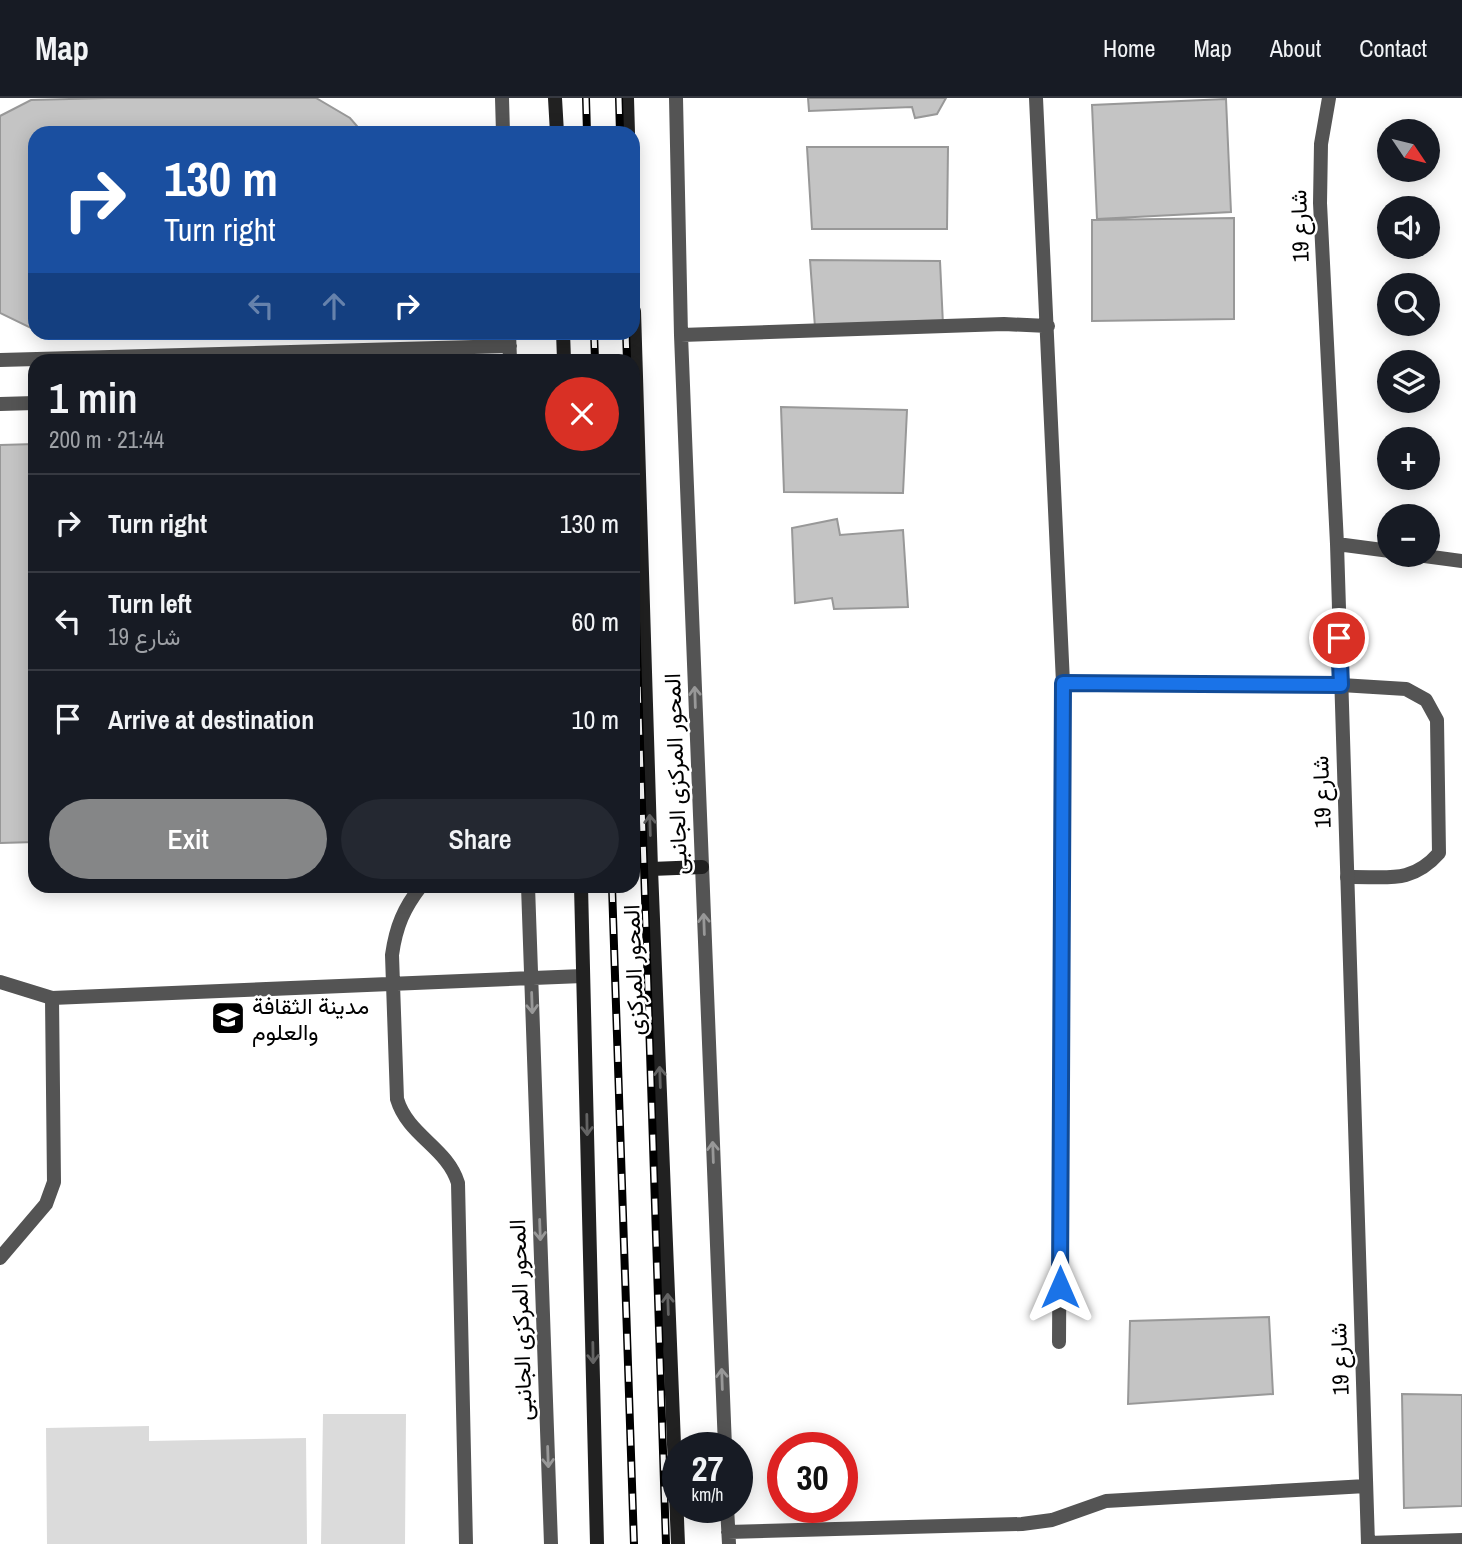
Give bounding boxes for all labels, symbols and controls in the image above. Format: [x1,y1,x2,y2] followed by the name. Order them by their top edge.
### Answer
[35,26,89,70] text: Map
[1103,32,1155,64] text: Home
[1193,32,1232,64] text: Map
[1270,32,1321,64] text: About
[1359,32,1427,64] text: Contact
[1377,119,1440,182] north arrow
[1377,119,1440,567] map controls
[164,145,278,211] text: 130 m
[49,154,140,245] icon: right
[1282,189,1317,263] street label: شارع 19
[1377,196,1440,259] button: sound
[164,208,276,251] text: Turn right
[1377,273,1440,336] button: search
[242,287,280,325] icon: left
[315,287,353,325] icon: ahead
[388,287,426,325] icon: right
[1377,350,1440,413] button: layers
[49,370,138,426] text: 1 min
[545,377,619,451] button: close
[49,424,164,455] text: 200 m · 21:44
[1377,427,1440,490] button: +
[49,504,87,542] icon: right
[1377,504,1440,567] button: −
[108,506,207,541] text: Turn right
[560,506,619,541] text: 130 m
[108,586,192,621] text: Turn left
[49,602,87,640] icon: left
[572,604,619,639] text: 60 m
[1309,608,1369,668] pin
[1320,619,1358,657] icon: arrive
[108,621,181,652] text: شارع 19
[656,673,694,875] street label: المحور المركزى الجانبى
[689,686,702,709] one-way arrow
[49,700,87,738] icon: arrive
[108,702,314,737] text: Arrive at destination
[572,702,619,737] text: 10 m
[1304,755,1339,829] street label: شارع 19
[49,799,327,879] button: Exit
[341,799,619,879] button: Share
[643,814,657,837] one-way arrow
[615,904,651,1036] street label: المحور المركزى
[698,913,711,936] one-way arrow
[252,990,369,1047] place label: مدينة الثقافة والعلوم
[525,991,538,1014] one-way arrow
[209,999,247,1037] school or university icon: مدينة الثقافة والعلوم
[653,1066,666,1089] one-way arrow
[580,1113,594,1136] one-way arrow
[707,1140,720,1163] one-way arrow
[533,1218,546,1241] one-way arrow
[501,1219,539,1421] street label: المحور المركزى الجانبى
[1023,1250,1097,1324] position arrow
[662,1293,675,1316] one-way arrow
[1322,1322,1357,1396] street label: شارع 19
[586,1341,599,1364] one-way arrow
[716,1368,729,1391] one-way arrow
[767,1432,858,1523] speed limit sign: 30
[692,1445,723,1492] text: 27
[541,1446,554,1469] one-way arrow
[692,1482,724,1507] text: km/h

